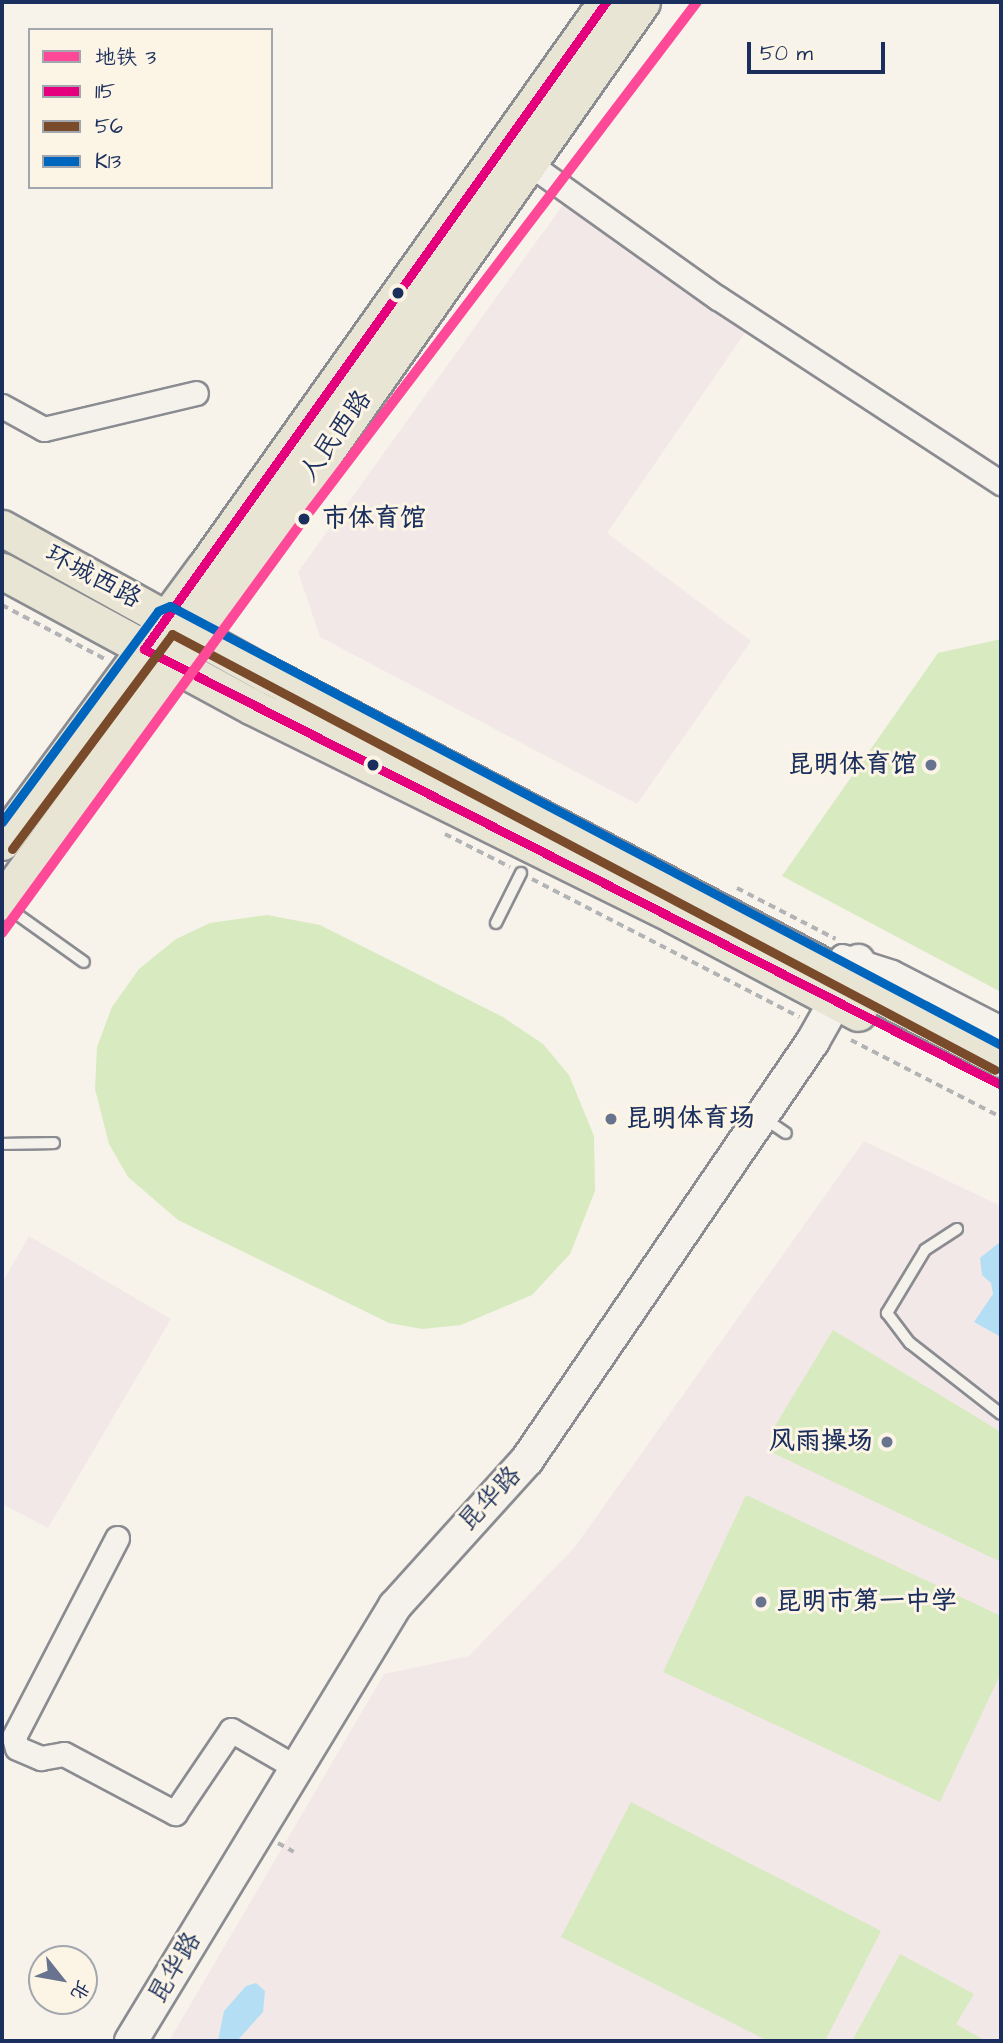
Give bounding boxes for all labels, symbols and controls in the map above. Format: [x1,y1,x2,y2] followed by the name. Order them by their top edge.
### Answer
[28,28,273,189] legend
[751,28,889,72] scale bar
[760,39,813,68] text: 50 m
[95,43,156,72] text: 地铁 3
[95,77,115,106] text: 115
[95,112,123,141] text: 56
[95,147,121,176] text: K13
[391,286,405,300] unlabelled marker
[293,384,379,488] street label: 人民西路
[322,503,426,535] place label: 市体育馆
[293,508,315,530] marker: 市体育馆
[40,539,146,615] street label: 环城西路
[787,749,917,781] place label: 昆明体育馆
[923,757,939,773] marker: 昆明体育馆
[366,758,380,772] unlabelled marker
[625,1103,755,1135] place label: 昆明体育场
[603,1111,619,1127] marker: 昆明体育场
[769,1426,873,1458] place label: 风雨操场
[879,1434,895,1450] marker: 风雨操场
[452,1460,528,1538] street label: 昆华路
[775,1586,957,1618] place label: 昆明市第一中学
[753,1594,769,1610] marker: 昆明市第一中学
[142,1927,208,2009] street label: 昆华路
[28,1945,98,2015] north arrow
[63,1975,96,2005] text: 北

